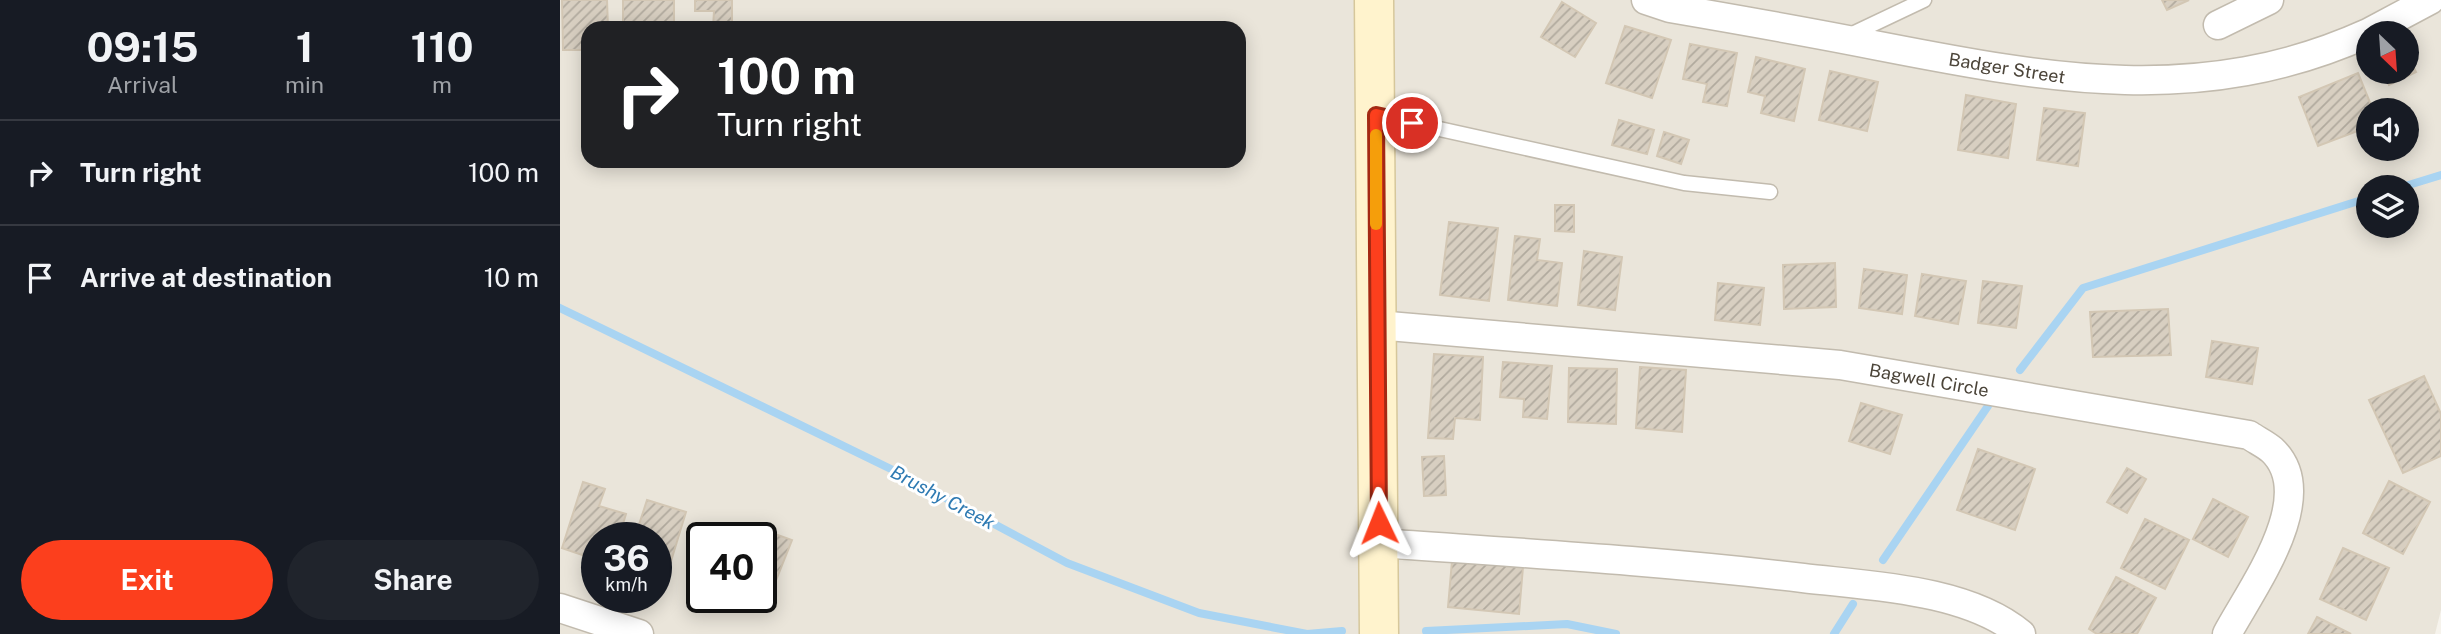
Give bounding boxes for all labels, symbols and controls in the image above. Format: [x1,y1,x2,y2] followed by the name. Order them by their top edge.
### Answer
[2356,21,2418,84] north arrow
[2356,21,2419,238] map controls
[86,22,199,71] text: 09:15
[296,22,314,71] text: 1
[411,22,474,71] text: 110
[717,47,856,105] text: 100 m
[1947,48,2067,88] street label: Badger Street
[602,49,693,140] icon: right
[107,71,178,98] text: Arrival
[285,71,324,98] text: min
[432,71,452,98] text: m
[1382,93,1442,153] pin
[2356,98,2419,161] button: sound
[1393,104,1431,142] icon: arrive
[717,106,862,143] text: Turn right
[21,154,59,192] icon: right
[80,157,202,188] text: Turn right
[468,157,539,188] text: 100 m
[2356,175,2419,238] button: layers
[21,259,59,297] icon: arrive
[80,262,332,293] text: Arrive at destination
[484,262,539,293] text: 10 m
[1868,359,1990,401] street label: Bagwell Circle
[887,460,999,534] water label: Brushy Creek
[1342,486,1416,560] position arrow
[686,522,777,613] speed limit sign: 40
[603,538,650,579] text: 36
[21,540,273,620] button: Exit
[287,540,539,620] button: Share
[605,574,648,595] text: km/h

